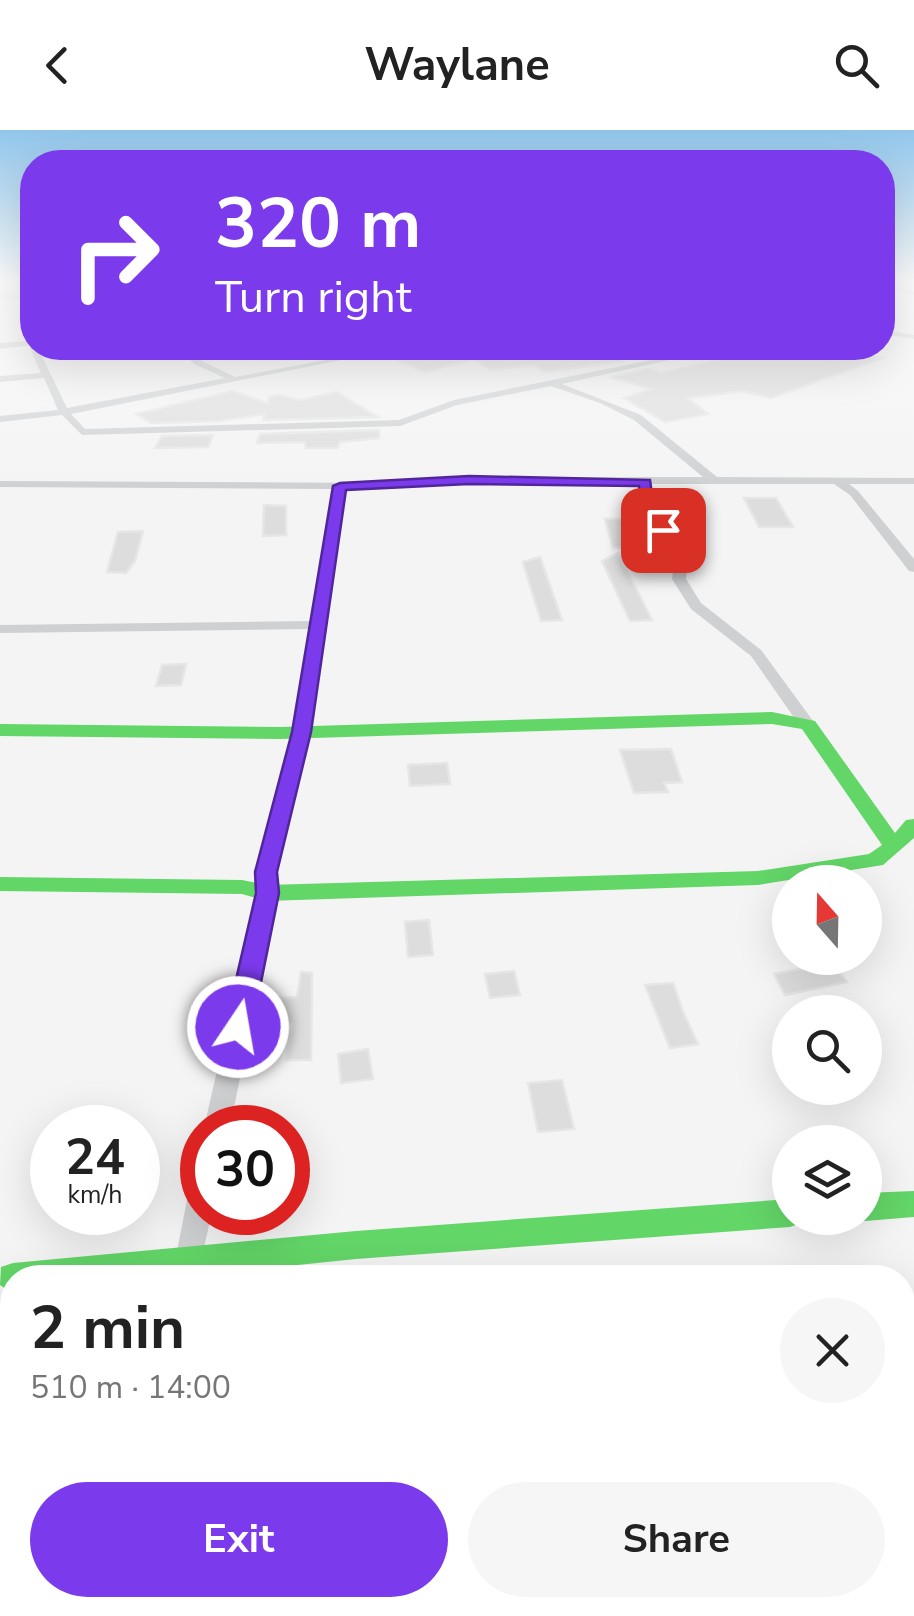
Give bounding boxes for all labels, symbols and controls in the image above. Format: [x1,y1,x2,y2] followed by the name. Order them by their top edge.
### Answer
[364,35,550,96] text: Waylane
[30,38,85,93] icon: back
[829,38,884,93] icon: search
[215,176,421,272] text: 320 m
[50,190,180,320] icon: right
[215,267,412,328] text: Turn right
[621,488,706,573] pin
[636,503,691,558] icon: arrive
[772,865,882,975] north arrow
[772,865,882,1235] map controls
[186,975,290,1079] position arrow
[772,995,882,1105] button: search
[180,1105,310,1235] speed limit sign: 30
[65,1123,125,1192] text: 24
[772,1125,882,1235] button: layers
[67,1178,123,1212] text: km/h
[30,1287,185,1369] text: 2 min
[780,1298,885,1403] button: close
[30,1366,231,1409] text: 510 m · 14:00
[30,1482,448,1597] button: Exit
[468,1482,885,1597] button: Share

